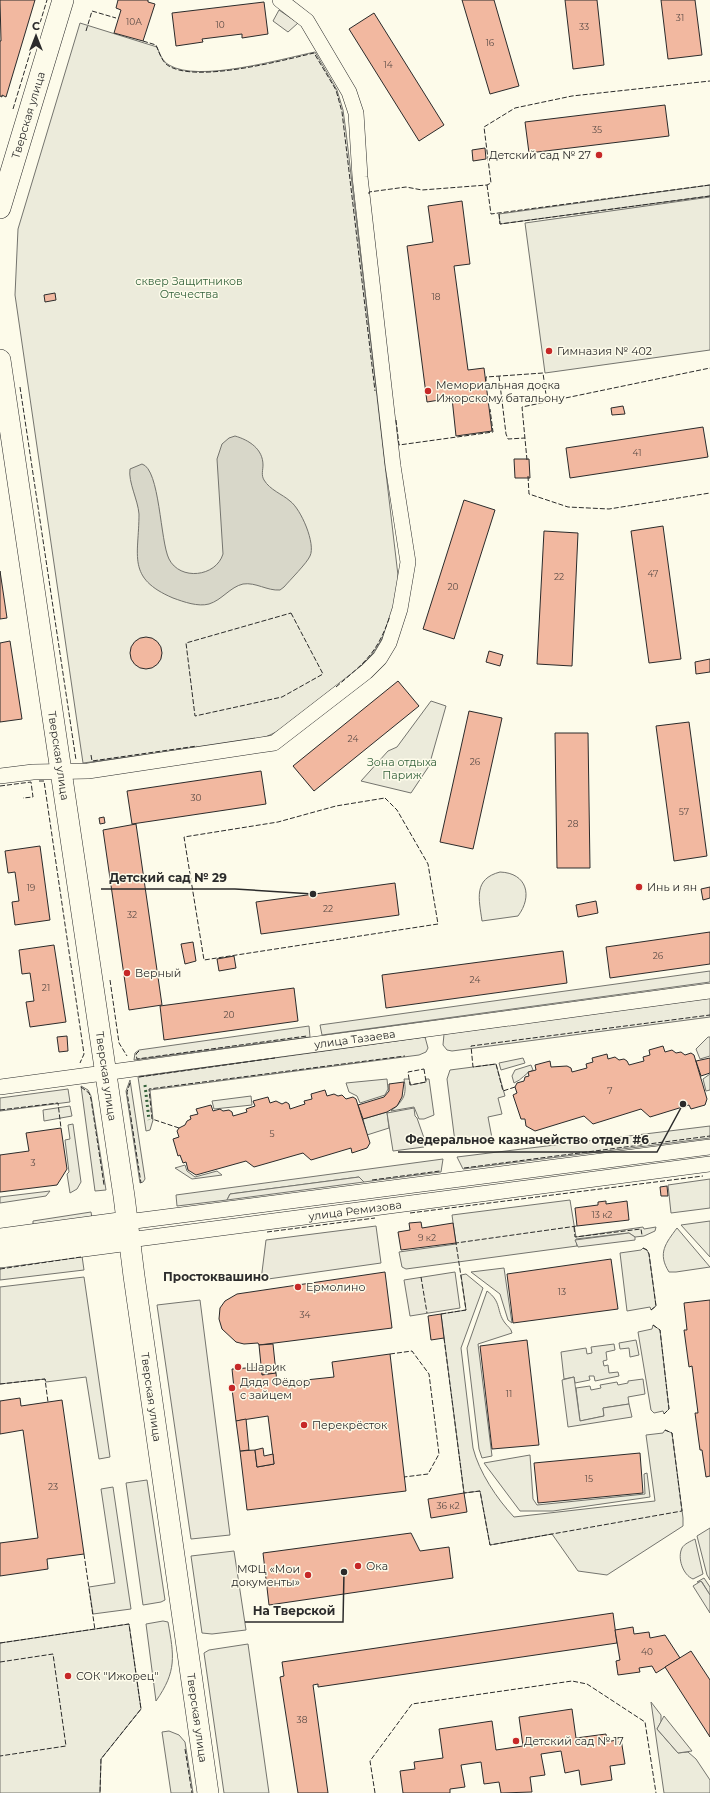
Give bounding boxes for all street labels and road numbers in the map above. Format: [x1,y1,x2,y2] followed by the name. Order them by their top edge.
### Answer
[8,70,48,160] street label: Тверская улица
[45,710,72,801] street label: Тверская улица
[312,1027,396,1052] street label: улица Тазаева
[93,1031,120,1122] street label: Тверская улица
[307,1197,403,1224] street label: улица Ремизова
[138,1351,165,1443] street label: Тверская улица
[184,1672,211,1763] street label: Тверская улица

